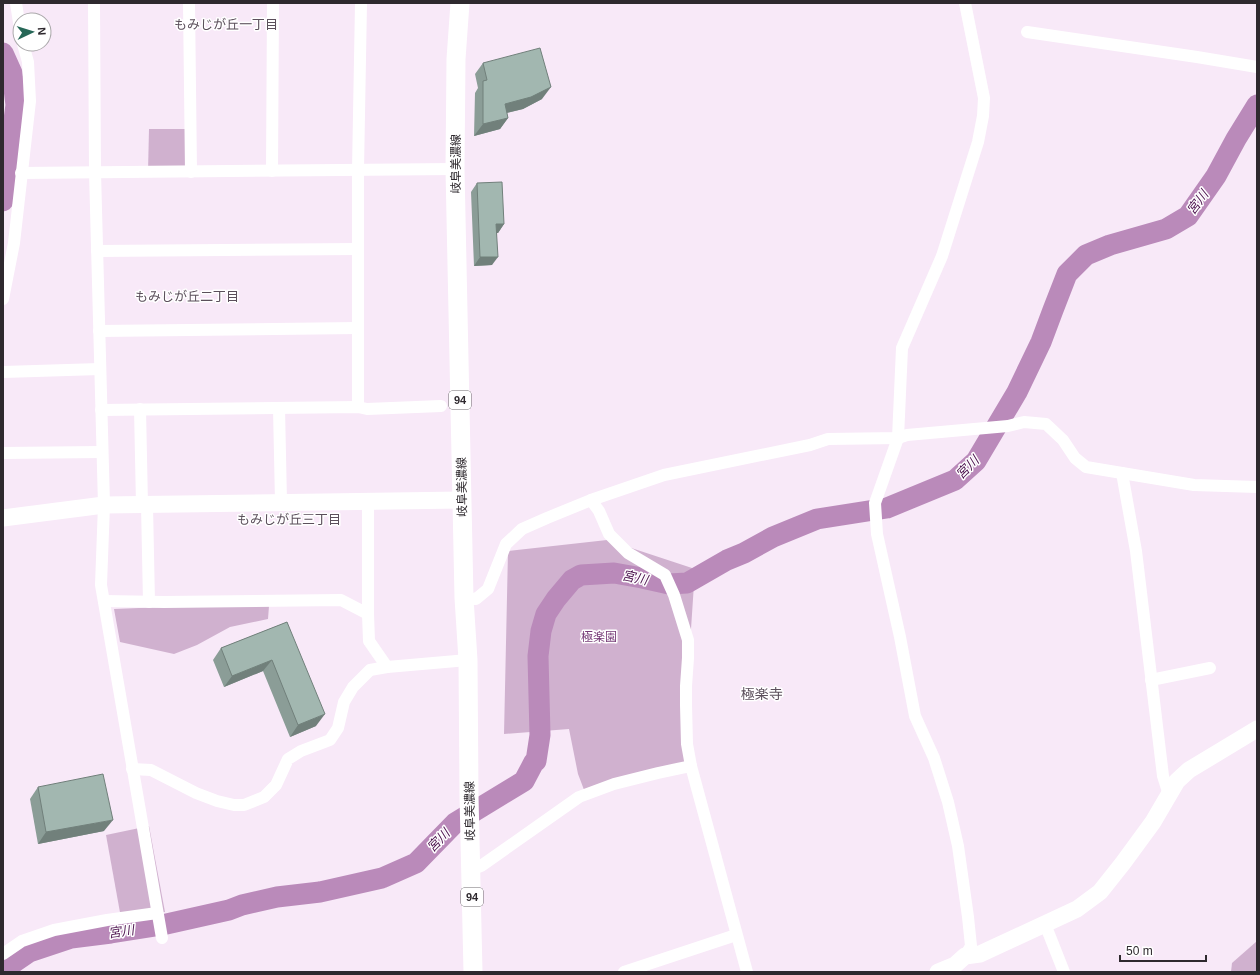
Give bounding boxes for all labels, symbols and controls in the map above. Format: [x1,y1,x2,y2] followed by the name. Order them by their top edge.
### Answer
[12,12,52,52] north arrow
[174,17,278,32] district label: もみじが丘一丁目
[36,27,48,36] text: N
[449,134,463,194] street label: 岐阜美濃線
[1184,186,1212,217] water label: 宮川
[135,289,239,304] district label: もみじが丘二丁目
[449,391,471,409] road number: 94
[953,451,983,482] water label: 宮川
[454,457,470,517] street label: 岐阜美濃線
[237,512,341,527] district label: もみじが丘三丁目
[621,567,651,588] water label: 宮川
[581,630,617,644] park label: 極楽園
[741,686,783,702] district label: 極楽寺
[462,781,478,841] street label: 岐阜美濃線
[424,824,454,855] water label: 宮川
[461,888,483,906] road number: 94
[107,922,137,941] water label: 宮川
[1120,937,1206,963] scale bar
[1126,944,1153,958] text: 50 m

